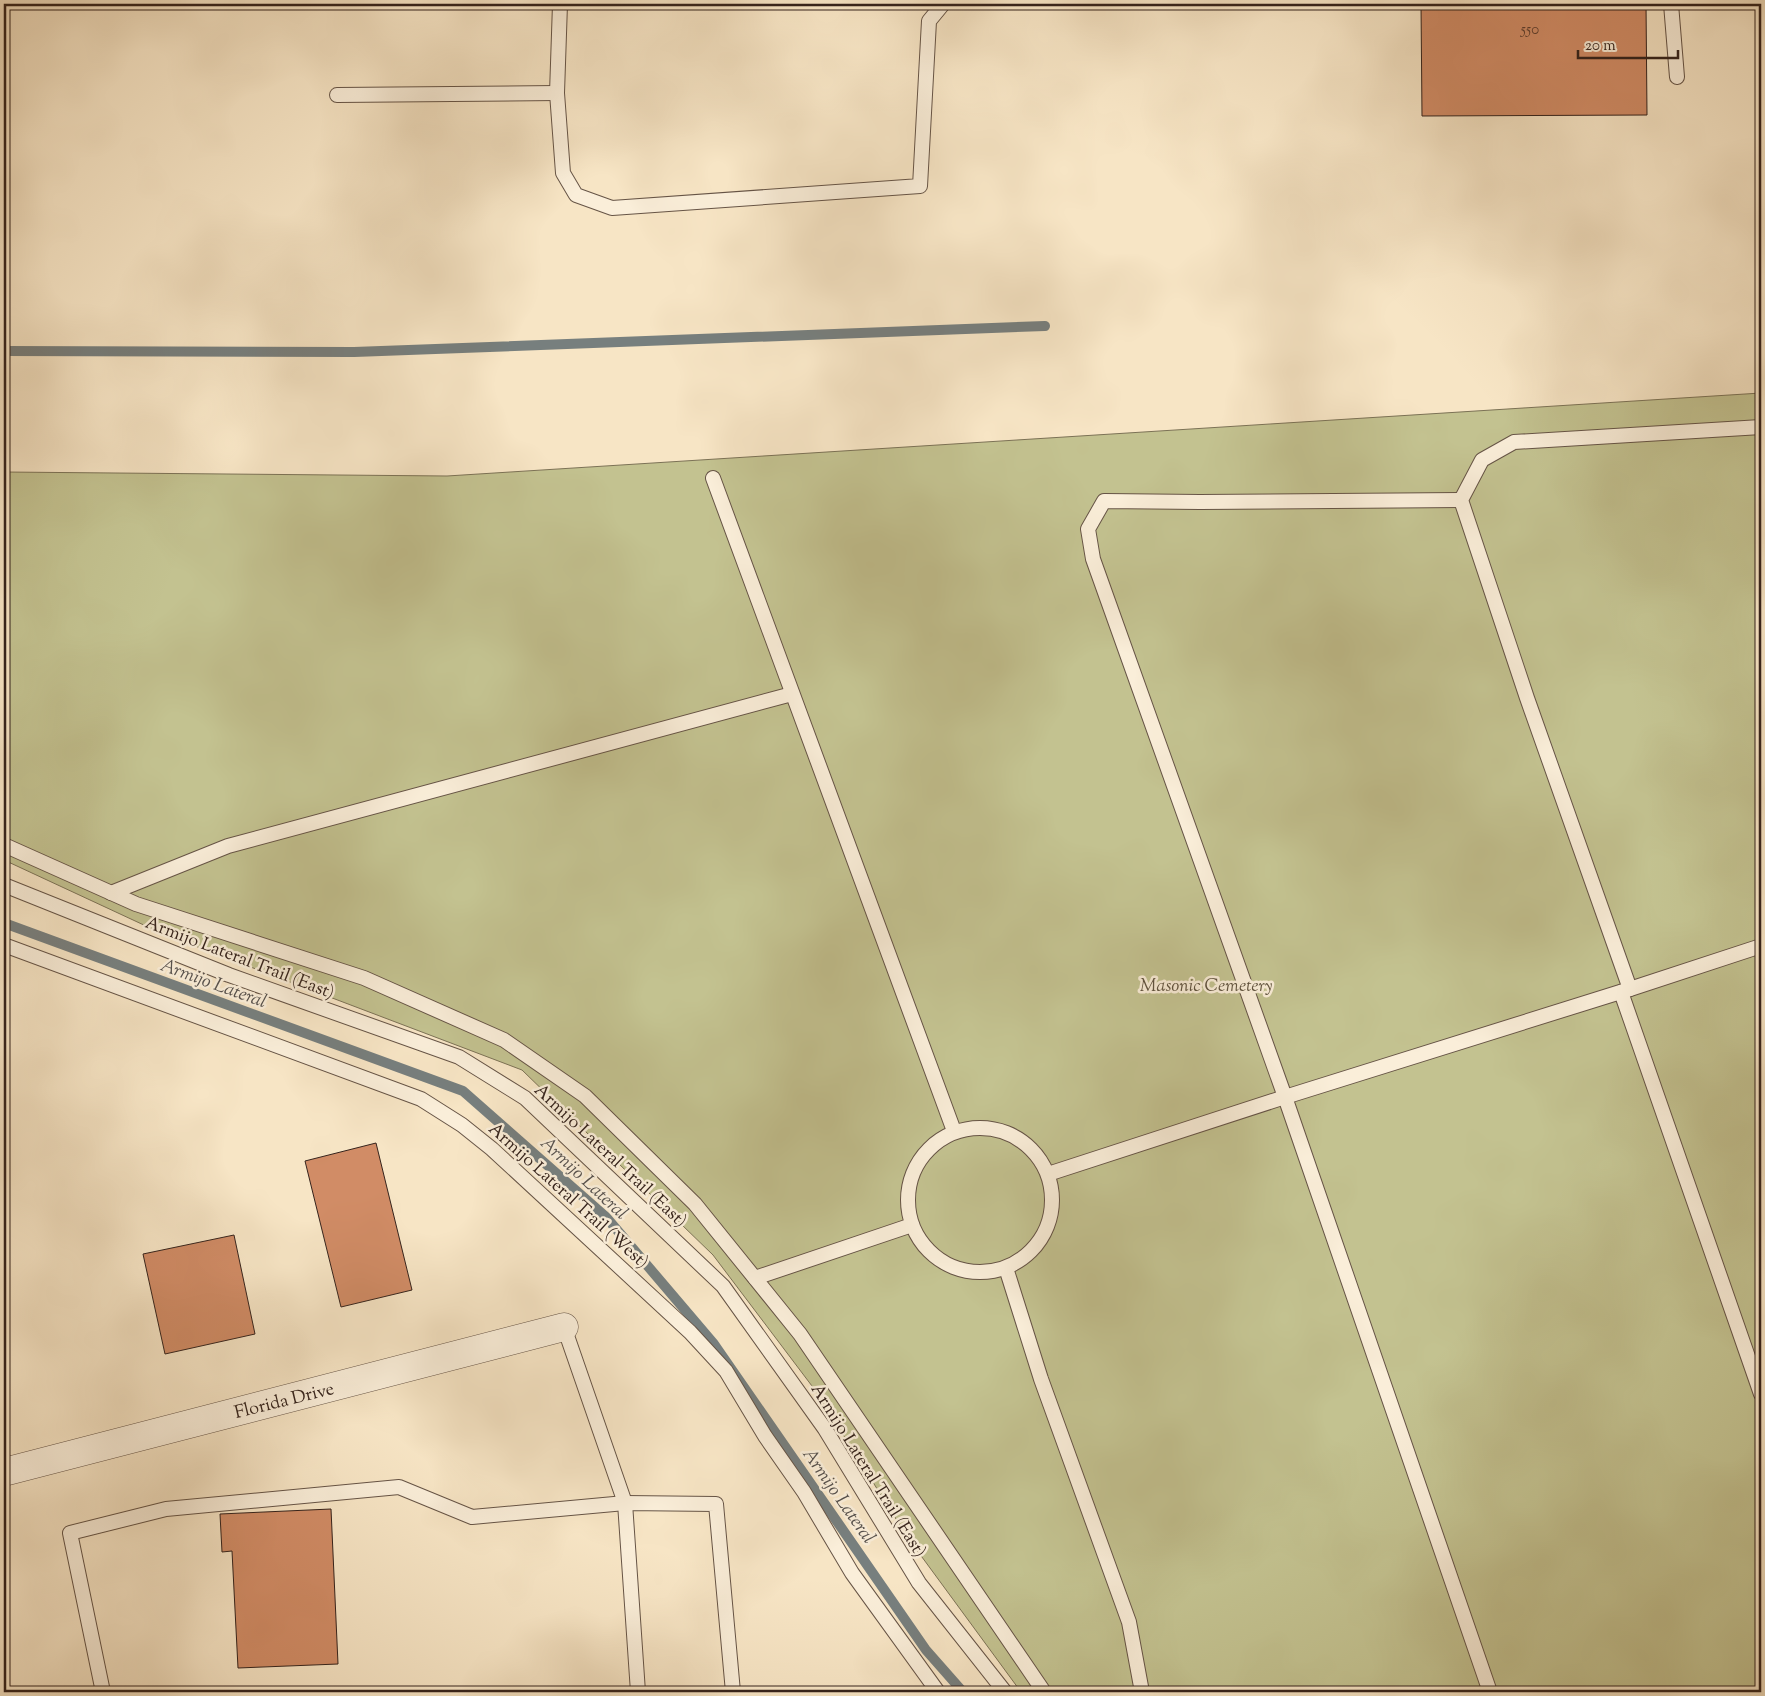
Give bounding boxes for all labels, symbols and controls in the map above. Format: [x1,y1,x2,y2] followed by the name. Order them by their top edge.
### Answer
[1520,20,1539,41] house number: 550
[1578,28,1678,60] scale bar
[1585,36,1616,57] text: 20 m
[143,911,337,1003] street label: Armijo Lateral Trail (East)
[158,952,270,1012] water label: Armijo Lateral
[1140,974,1272,1000] park label: Masonic Cemetery
[530,1079,692,1231] street label: Armijo Lateral Trail (East)
[482,1117,654,1276] street label: Armijo Lateral Trail (West)
[536,1131,634,1223] water label: Armijo Lateral
[232,1377,337,1427] street label: Florida Drive
[807,1379,931,1561] street label: Armijo Lateral Trail (East)
[799,1443,881,1547] water label: Armijo Lateral

